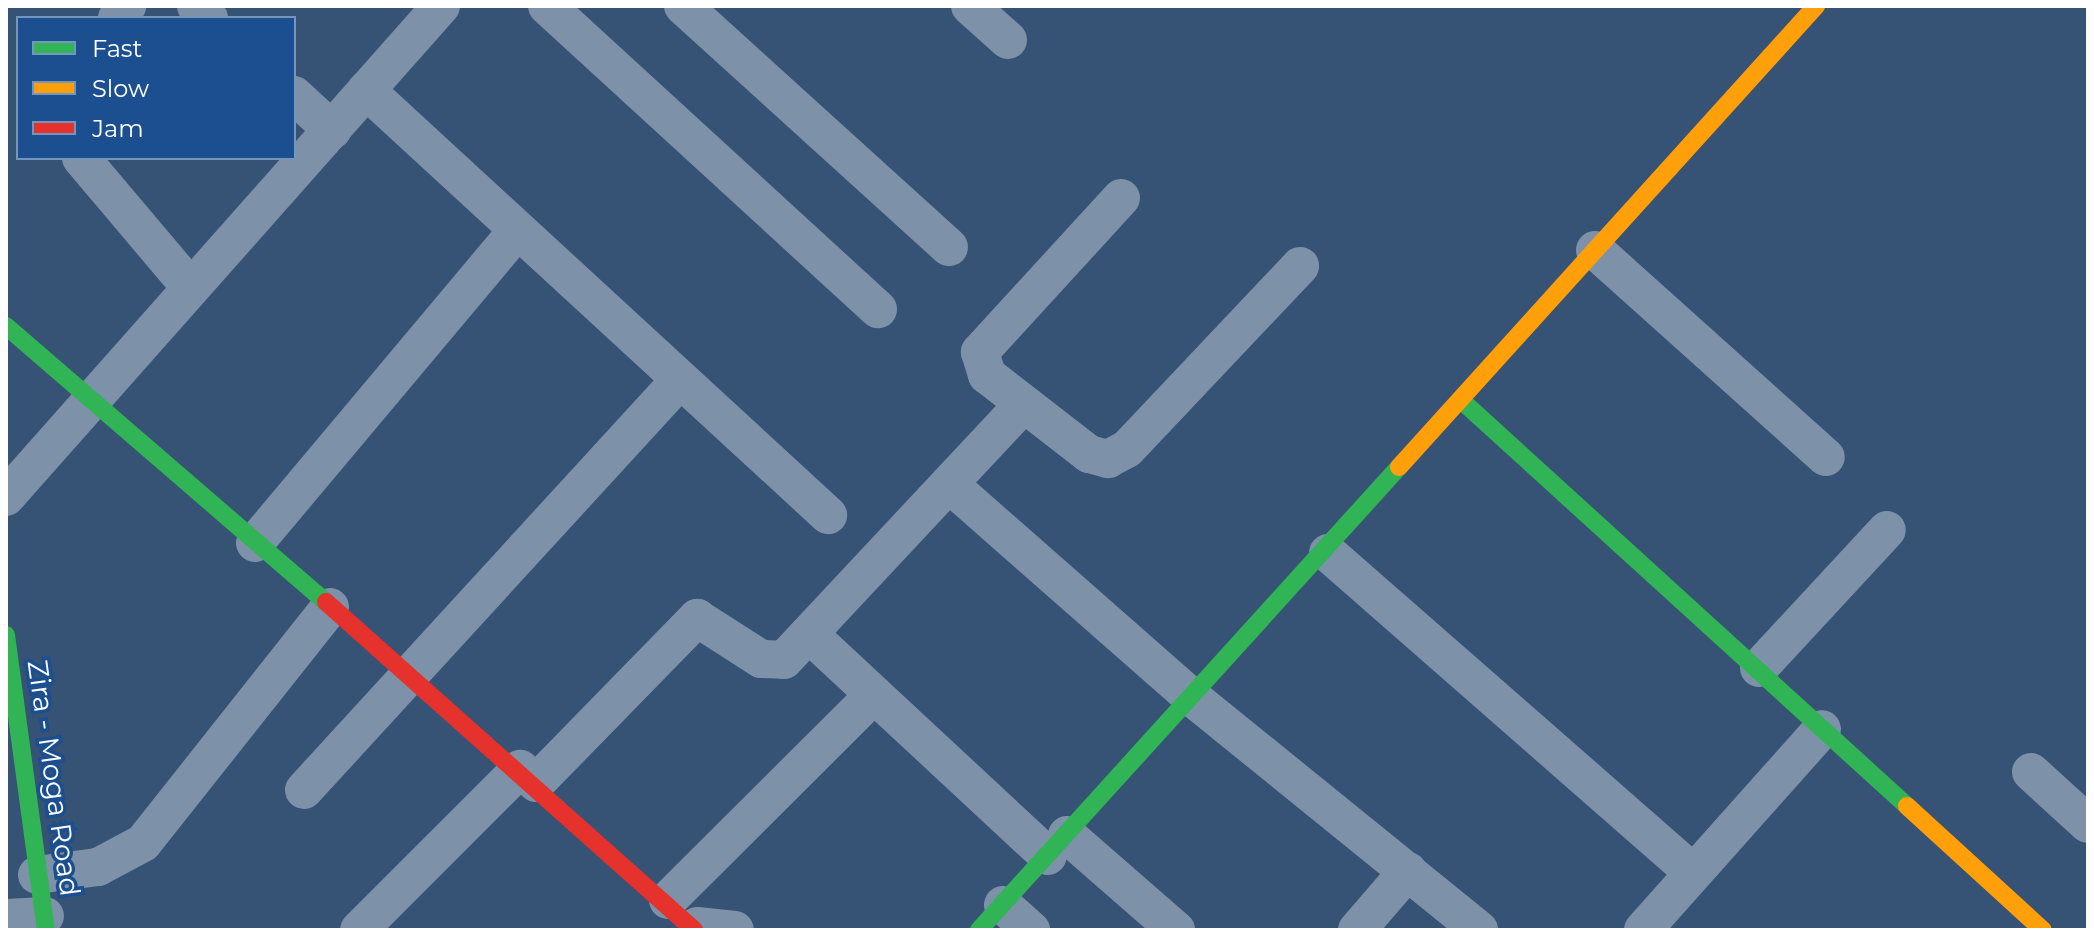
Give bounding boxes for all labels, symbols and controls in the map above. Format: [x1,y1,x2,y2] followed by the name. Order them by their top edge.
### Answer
[16,16,296,160] legend
[92,34,142,63] text: Fast
[92,74,149,103] text: Slow
[92,114,144,143] text: Jam
[21,658,87,898] street label: Zira - Moga Road

